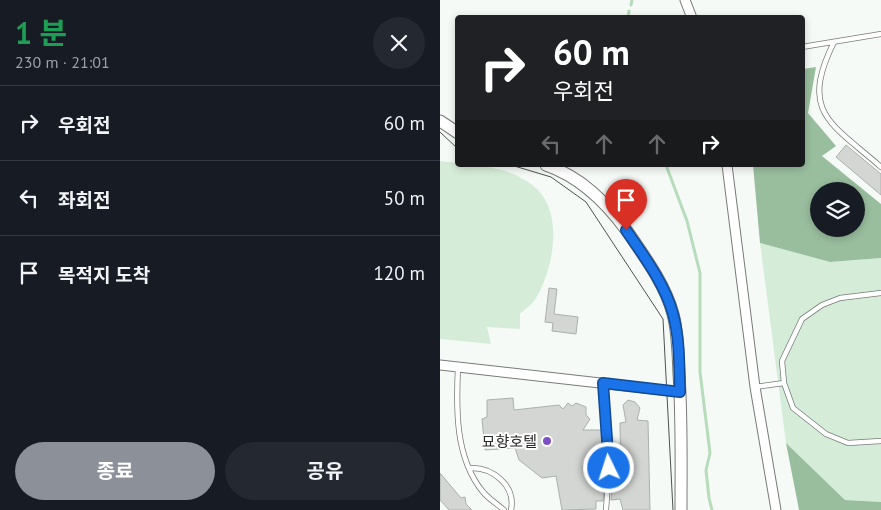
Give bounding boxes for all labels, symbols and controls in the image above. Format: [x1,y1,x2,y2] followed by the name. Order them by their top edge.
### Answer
[15,13,67,52] text: 1 분
[373,17,425,69] button: close
[553,29,630,75] text: 60 m
[470,35,535,100] icon: right
[15,52,110,72] text: 230 m · 21:01
[553,77,614,105] text: 우회전
[15,109,43,137] icon: right
[384,111,425,135] text: 60 m
[58,113,110,137] text: 우회전
[537,130,565,158] icon: left
[590,130,618,158] icon: ahead
[643,130,671,158] icon: ahead
[696,130,724,158] icon: right
[605,179,647,230] pin
[810,182,865,237] map controls
[810,182,865,237] button: layers
[15,184,43,212] icon: left
[384,186,425,210] text: 50 m
[612,186,640,214] icon: arrive
[58,188,110,212] text: 좌회전
[15,259,43,287] icon: arrive
[373,261,425,285] text: 120 m
[58,263,150,287] text: 목적지 도착
[482,432,537,451] place label: 묘향호텔
[541,435,553,447] marker: 묘향호텔
[582,441,634,493] position arrow
[15,442,215,500] button: 종료
[225,442,425,500] button: 공유

